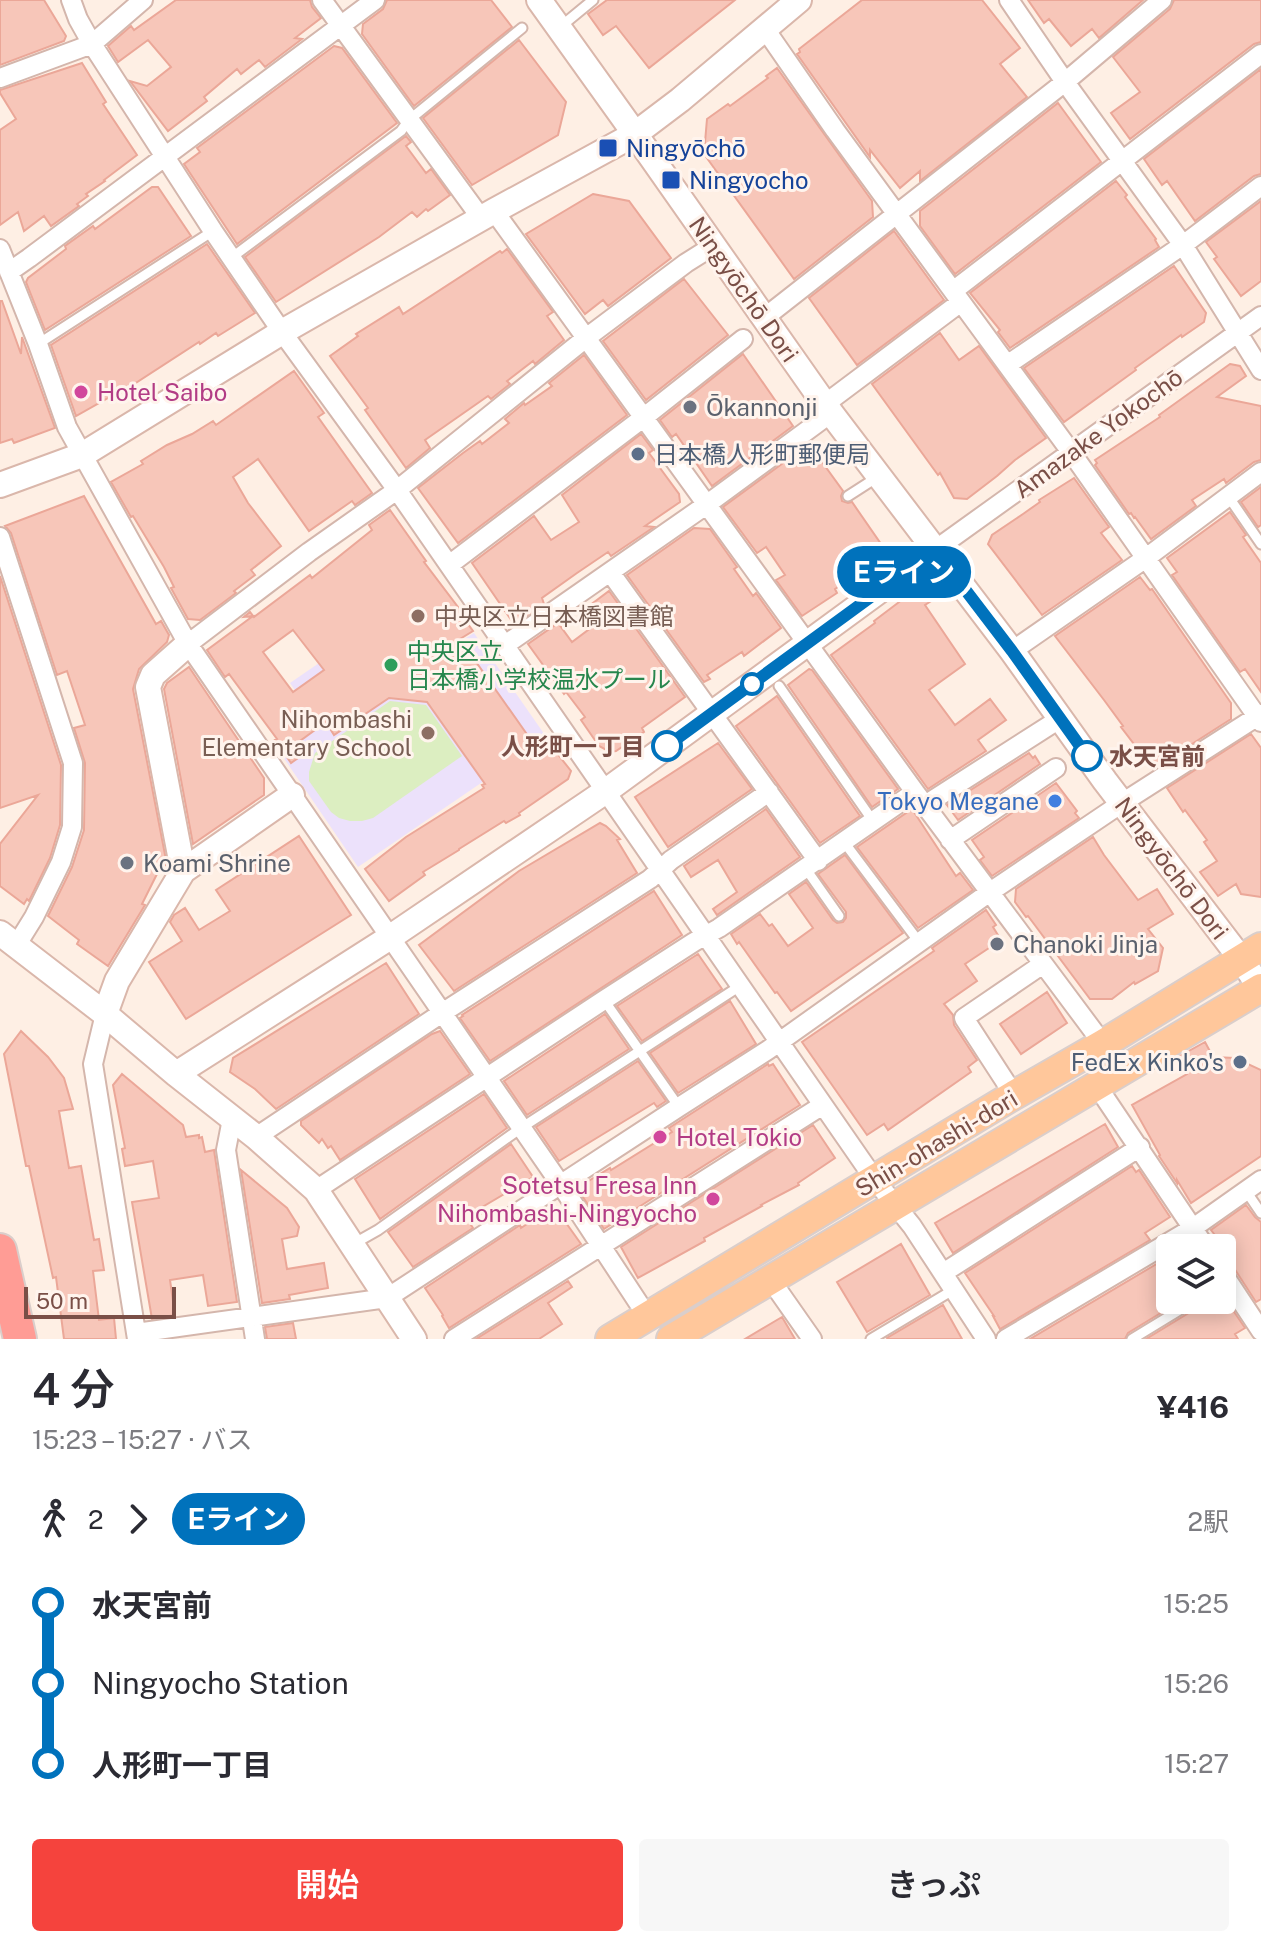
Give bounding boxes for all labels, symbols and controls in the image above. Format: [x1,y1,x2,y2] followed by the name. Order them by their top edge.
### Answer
[626,134,745,162] place label: Ningyōchō
[597,137,619,159] marker: Ningyōchō
[689,166,808,194] place label: Ningyocho
[660,169,682,191] marker: Ningyocho
[684,211,804,367] street label: Ningyōchō Dori
[1008,362,1188,504] street label: Amazake Yokochō
[97,378,227,406] place label: Hotel Saibo
[72,383,90,401] marker: Hotel Saibo
[706,393,817,421] place label: Ōkannonji
[681,398,699,416] marker: Ōkannonji
[654,440,870,468] place label: 日本橋人形町郵便局
[629,445,647,463] marker: 日本橋人形町郵便局
[848,546,960,598] line badge: Eライン
[853,555,955,588] text: Eライン
[434,602,674,630] place label: 中央区立日本橋図書館
[409,607,427,625] marker: 中央区立日本橋図書館
[407,637,671,693] place label: 中央区立 日本橋小学校温水プール
[382,656,400,674] marker: 中央区立 日本橋小学校温水プール
[741,673,763,695] unlabelled marker
[201,705,412,761] place label: Nihombashi Elementary School
[419,724,437,742] marker: Nihombashi Elementary School
[652,731,682,761] marker: 人形町一丁目
[501,732,645,760] place label: 人形町一丁目
[1072,741,1102,771] marker: 水天宮前
[1109,742,1205,770] place label: 水天宮前
[877,787,1039,815] place label: Tokyo Megane
[1109,791,1235,945] street label: Ningyōchō Dori
[1046,792,1064,810] marker: Tokyo Megane
[143,849,291,877] place label: Koami Shrine
[118,854,136,872] marker: Koami Shrine
[1013,930,1158,958] place label: Chanoki Jinja
[988,935,1006,953] marker: Chanoki Jinja
[1071,1048,1224,1076] place label: FedEx Kinko's
[1231,1053,1249,1071] marker: FedEx Kinko's
[850,1084,1022,1202] street label: Shin-ohashi-dori
[676,1123,802,1151] place label: Hotel Tokio
[651,1128,669,1146] marker: Hotel Tokio
[437,1171,697,1227] place label: Sotetsu Fresa Inn Nihombashi-Ningyocho
[704,1190,722,1208] marker: Sotetsu Fresa Inn Nihombashi-Ningyocho
[1156,1234,1236,1314] map controls
[1156,1234,1236,1314] button: layers
[24,1283,176,1319] scale bar
[36,1288,88,1314] text: 50 m
[32,1363,115,1415] text: 4 分
[1157,1389,1229,1425] text: ¥416
[32,1424,253,1455] text: 15:23 – 15:27 · バス
[32,1497,76,1541] icon: walk
[116,1497,160,1541] icon: forward
[188,1502,289,1535] text: Eライン
[88,1504,104,1535] text: 2
[1188,1506,1229,1537] text: 2駅
[92,1587,212,1623] text: 水天宮前
[1163,1588,1229,1619] text: 15:25
[92,1665,349,1701] text: Ningyocho Station
[1164,1668,1229,1699] text: 15:26
[92,1747,272,1783] text: 人形町一丁目
[1164,1748,1229,1779] text: 15:27
[32,1839,623,1931] button: 開始
[639,1839,1229,1931] button: きっぷ

